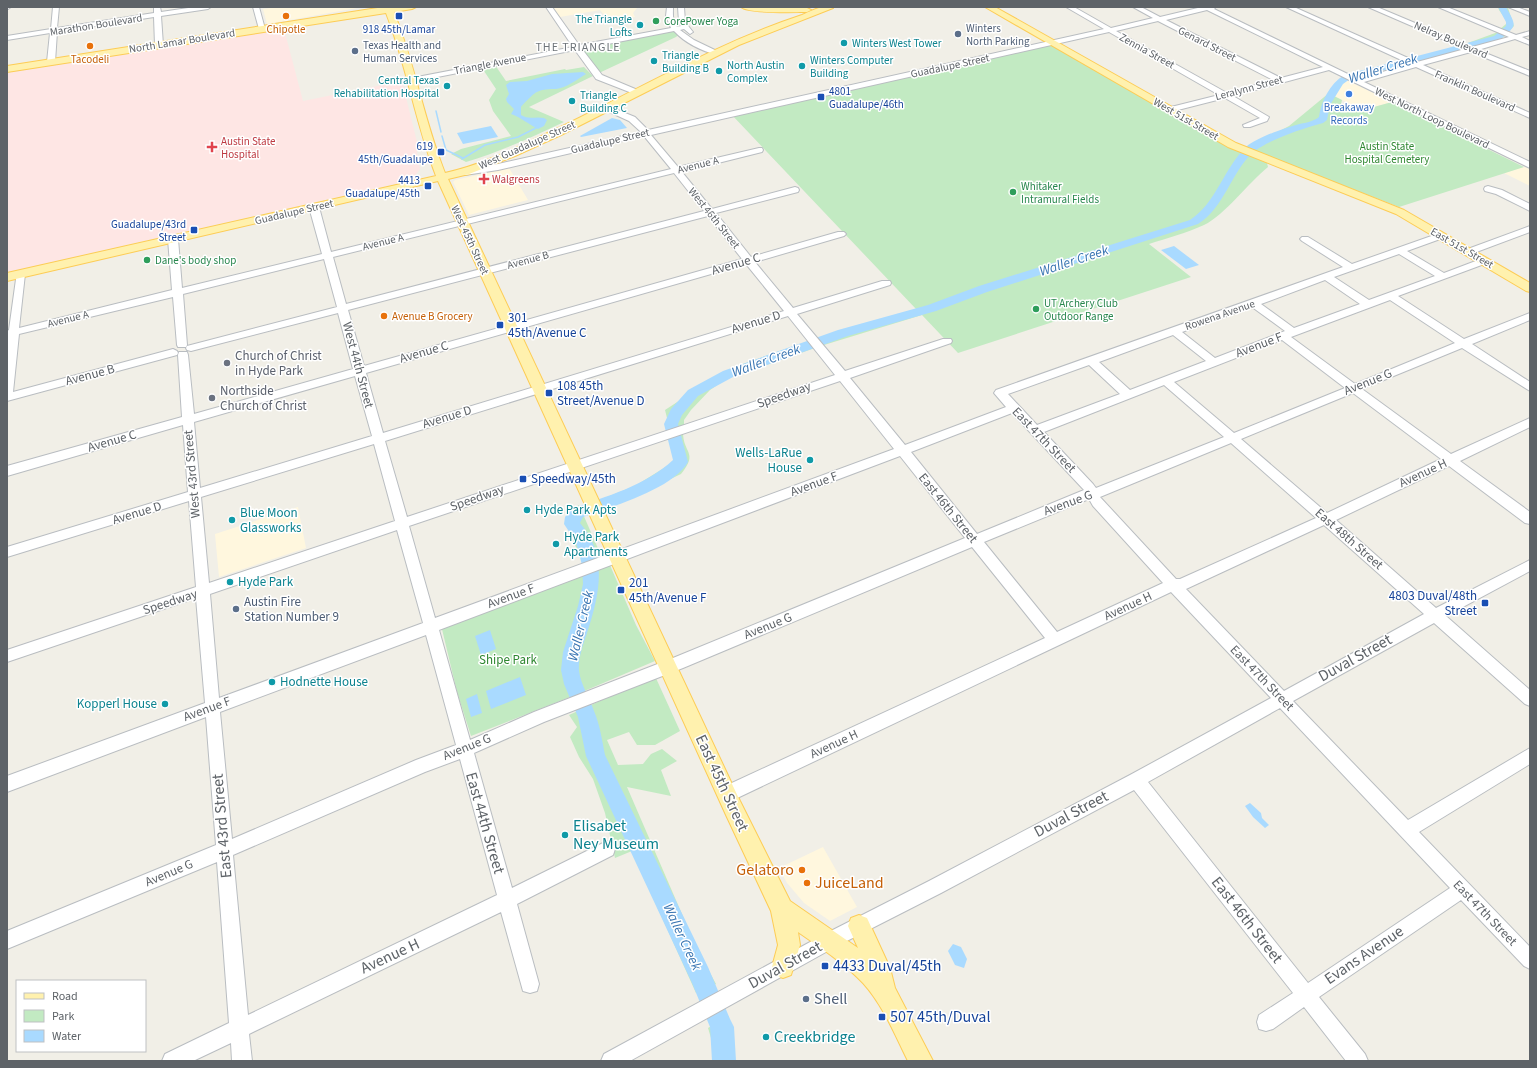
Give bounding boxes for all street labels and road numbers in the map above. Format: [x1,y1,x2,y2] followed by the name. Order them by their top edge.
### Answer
[49,10,143,40] street label: Marathon Boulevard
[1412,18,1490,62] street label: Nelray Boulevard
[1175,23,1239,65] street label: Genard Street
[128,25,236,57] street label: North Lamar Boulevard
[1117,30,1178,73] street label: Zennia Street
[453,50,528,78] street label: Triangle Avenue
[909,50,991,82] street label: Guadalupe Street
[1432,67,1518,115] street label: Franklin Boulevard
[1213,72,1285,104] street label: Leralynn Street
[1372,84,1492,152] street label: West North Loop Boulevard
[1151,94,1222,144] street label: West 51st Street
[476,117,578,173] street label: West Guadalupe Street
[569,125,651,157] street label: Guadalupe Street
[676,153,720,177] street label: Avenue A
[685,184,744,252] street label: West 46th Street
[253,196,335,228] street label: Guadalupe Street
[447,203,493,277] street label: West 45th Street
[1428,224,1496,272] street label: East 51st Street
[361,230,405,254] street label: Avenue A
[505,247,551,273] street label: Avenue B
[709,248,763,280] street label: Avenue C
[1183,296,1257,334] street label: Rowena Avenue
[729,306,783,338] street label: Avenue D
[46,307,90,331] street label: Avenue A
[338,320,378,411] street label: West 44th Street
[1233,328,1286,362] street label: Avenue F
[397,336,451,368] street label: Avenue C
[63,360,117,390] street label: Avenue B
[1341,364,1395,400] street label: Avenue G
[755,377,813,413] street label: Speedway
[420,401,474,433] street label: Avenue D
[1008,403,1080,477] street label: East 47th Street
[85,425,139,457] street label: Avenue C
[179,429,205,519] street label: West 43rd Street
[1396,454,1450,492] street label: Avenue H
[788,467,841,501] street label: Avenue F
[914,469,982,547] street label: East 46th Street
[448,480,506,516] street label: Speedway
[1041,486,1095,520] street label: Avenue G
[110,497,164,529] street label: Avenue D
[1311,504,1387,574] street label: East 48th Street
[485,579,538,613] street label: Avenue F
[141,585,199,619] street label: Speedway
[1101,587,1155,625] street label: Avenue H
[741,608,795,644] street label: Avenue G
[1314,628,1396,687] street label: Duval Street
[1226,641,1298,715] street label: East 47th Street
[181,692,234,726] street label: Avenue F
[807,725,861,763] street label: Avenue H
[440,729,494,765] street label: Avenue G
[690,731,754,836] street label: East 45th Street
[460,770,510,877] street label: East 44th Street
[206,772,238,879] street label: East 43rd Street
[1030,785,1112,843] street label: Duval Street
[142,855,196,891] street label: Avenue G
[1206,872,1288,969] street label: East 46th Street
[1449,876,1521,950] street label: East 47th Street
[1320,920,1408,990] street label: Evans Avenue
[357,933,423,979] street label: Avenue H
[744,935,826,994] street label: Duval Street

